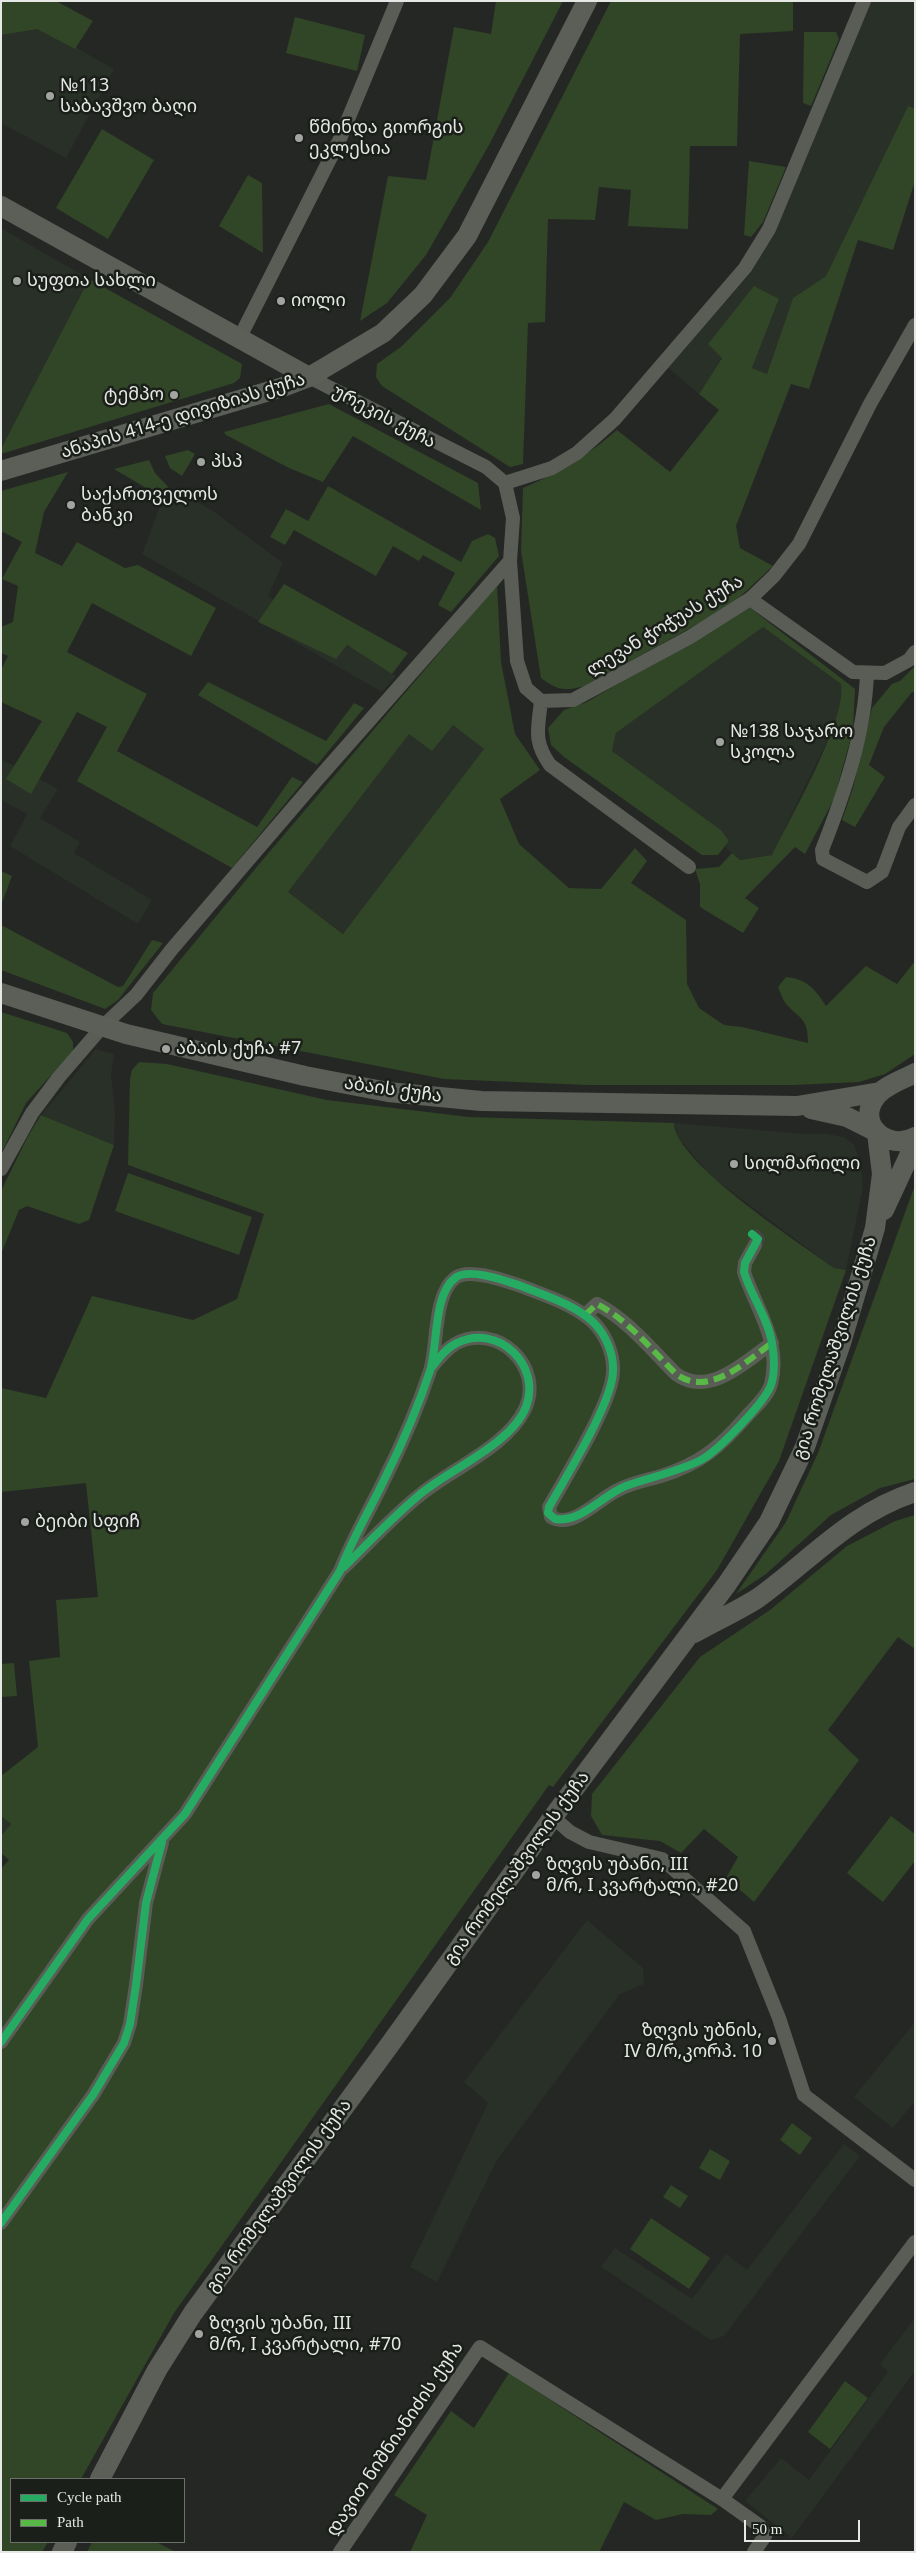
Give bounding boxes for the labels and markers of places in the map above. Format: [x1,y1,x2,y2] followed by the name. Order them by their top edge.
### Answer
[60,75,197,118] place label: №113 საბავშვო ბაღი
[44,90,56,102] marker: №113 საბავშვო ბაღი
[309,117,463,160] place label: წმინდა გიორგის ეკლესია
[293,132,305,144] marker: წმინდა გიორგის ეკლესია
[27,270,156,292] place label: სუფთა სახლი
[11,275,23,287] marker: სუფთა სახლი
[291,290,346,312] place label: იოლი
[275,295,287,307] marker: იოლი
[104,384,164,406] place label: ტემპო
[168,389,180,401] marker: ტემპო
[211,451,243,473] place label: პსპ
[195,456,207,468] marker: პსპ
[81,484,218,526] place label: საქართველოს ბანკი
[65,499,77,511] marker: საქართველოს ბანკი
[730,721,853,764] place label: №138 საჯარო სკოლა
[714,736,726,748] marker: №138 საჯარო სკოლა
[176,1038,301,1060] place label: აბაის ქუჩა #7
[160,1043,172,1055] marker: აბაის ქუჩა #7
[744,1153,860,1175] place label: სილმარილი
[728,1158,740,1170] marker: სილმარილი
[35,1511,140,1533] place label: ბეიბი სფიჩ
[19,1516,31,1528] marker: ბეიბი სფიჩ
[546,1854,738,1896] place label: ზღვის უბანი, III მ/რ, I კვარტალი, #20
[530,1869,542,1881] marker: ზღვის უბანი, III მ/რ, I კვარტალი, #20
[624,2020,762,2062] place label: ზღვის უბნის, IV მ/რ,კორპ. 10
[766,2035,778,2047] marker: ზღვის უბნის, IV მ/რ,კორპ. 10
[209,2313,401,2356] place label: ზღვის უბანი, III მ/რ, I კვარტალი, #70
[193,2328,205,2340] marker: ზღვის უბანი, III მ/რ, I კვარტალი, #70

